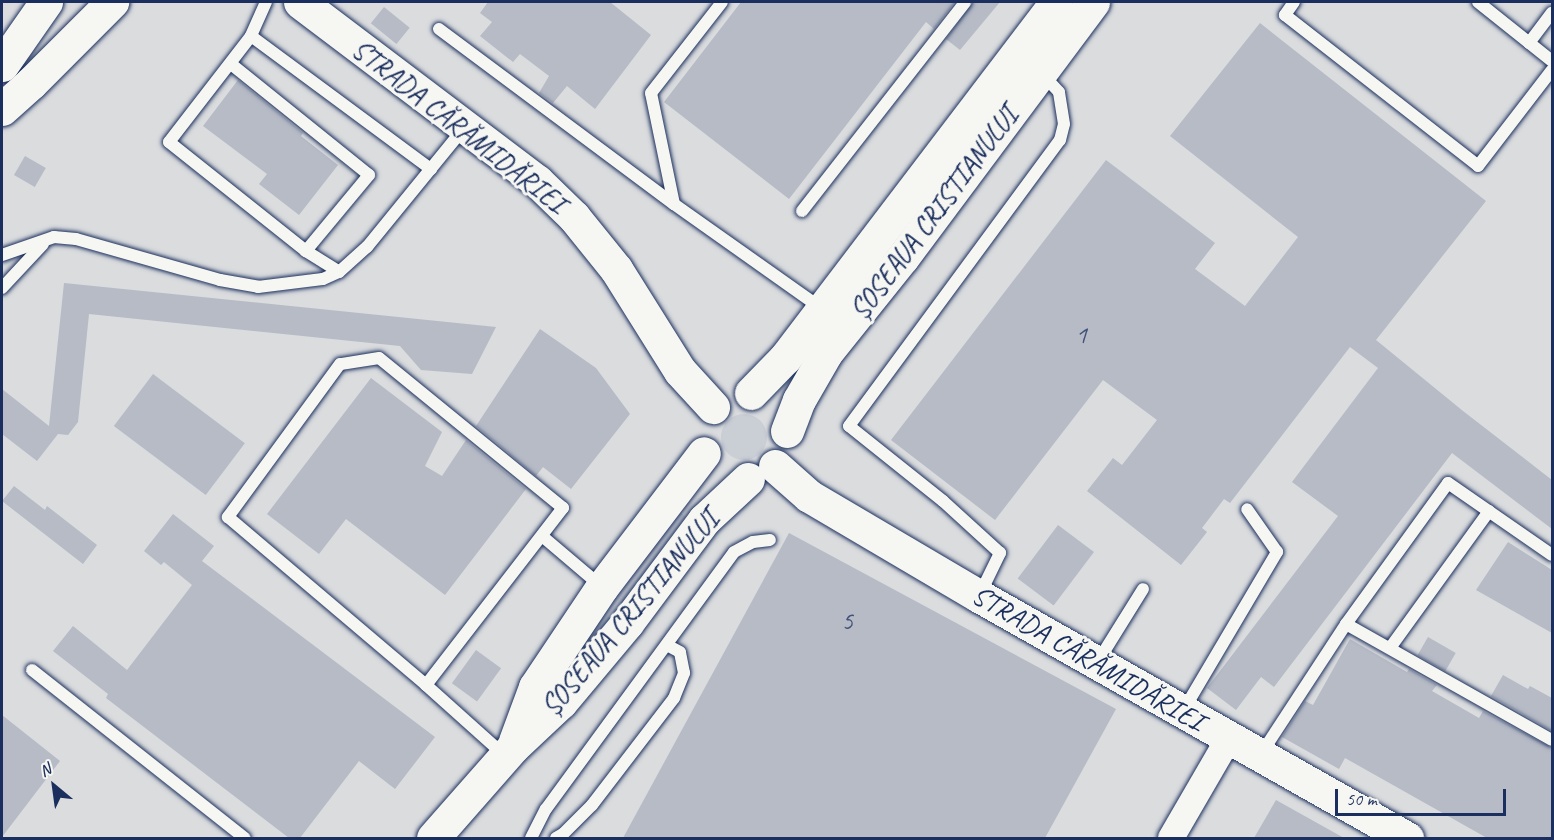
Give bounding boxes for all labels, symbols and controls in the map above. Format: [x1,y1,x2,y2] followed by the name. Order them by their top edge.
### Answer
[345,32,573,220] street label: STRADA CĂRĂMIDĂRIEI
[843,100,1025,326] street label: ȘOSEAUA CRISTIANULUI
[1075,319,1087,351] house number: 1
[534,504,726,722] street label: ȘOSEAUA CRISTIANULUI
[966,578,1210,738] street label: STRADA CĂRĂMIDĂRIEI
[841,605,853,637] house number: 5
[24,756,84,816] north arrow
[36,759,54,781] text: N
[1338,777,1509,815] scale bar
[1346,788,1377,810] text: 50 m

